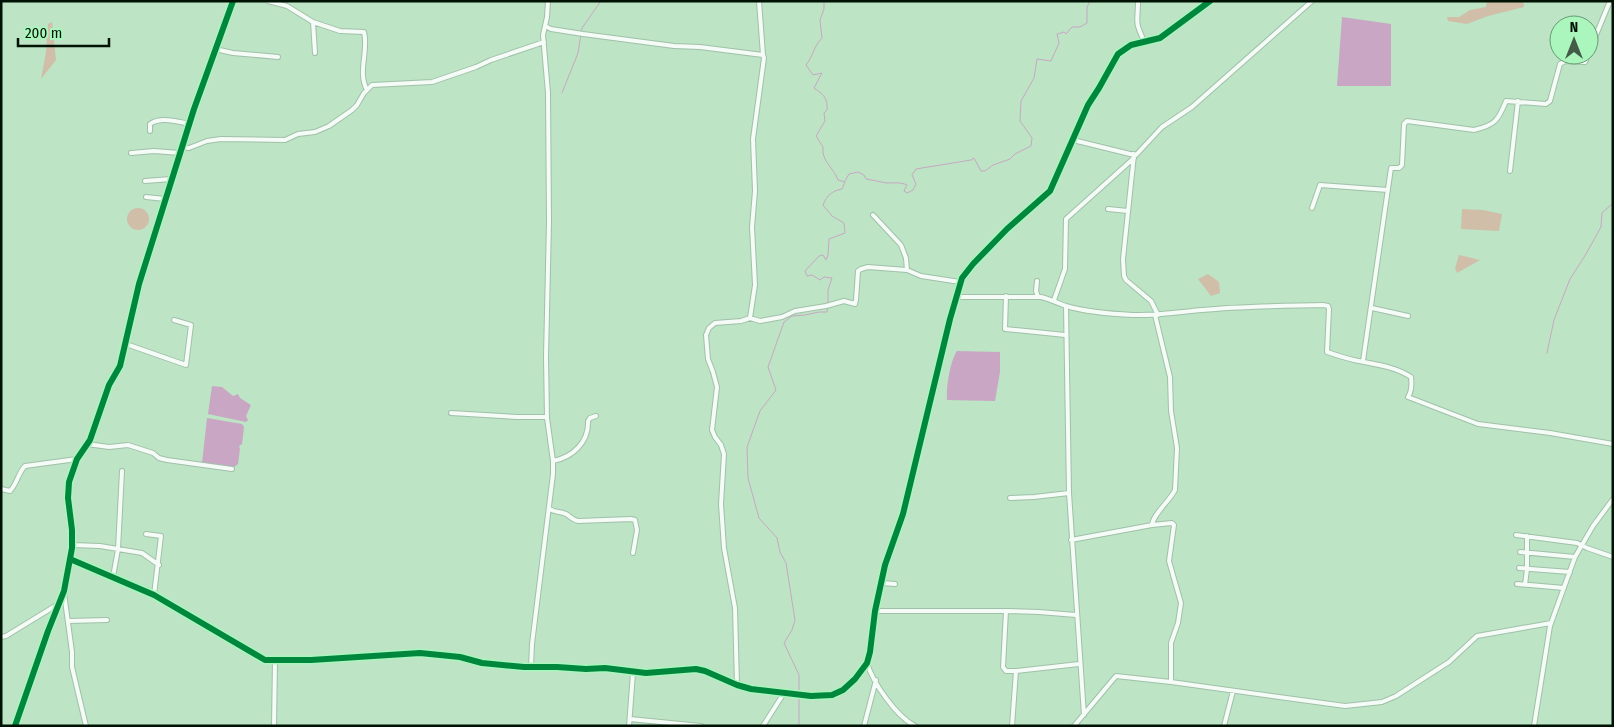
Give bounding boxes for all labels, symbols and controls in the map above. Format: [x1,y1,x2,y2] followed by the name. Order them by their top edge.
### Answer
[18,15,109,47] scale bar
[1549,15,1599,65] north arrow
[1570,19,1578,36] text: N
[25,24,62,42] text: 200 m

